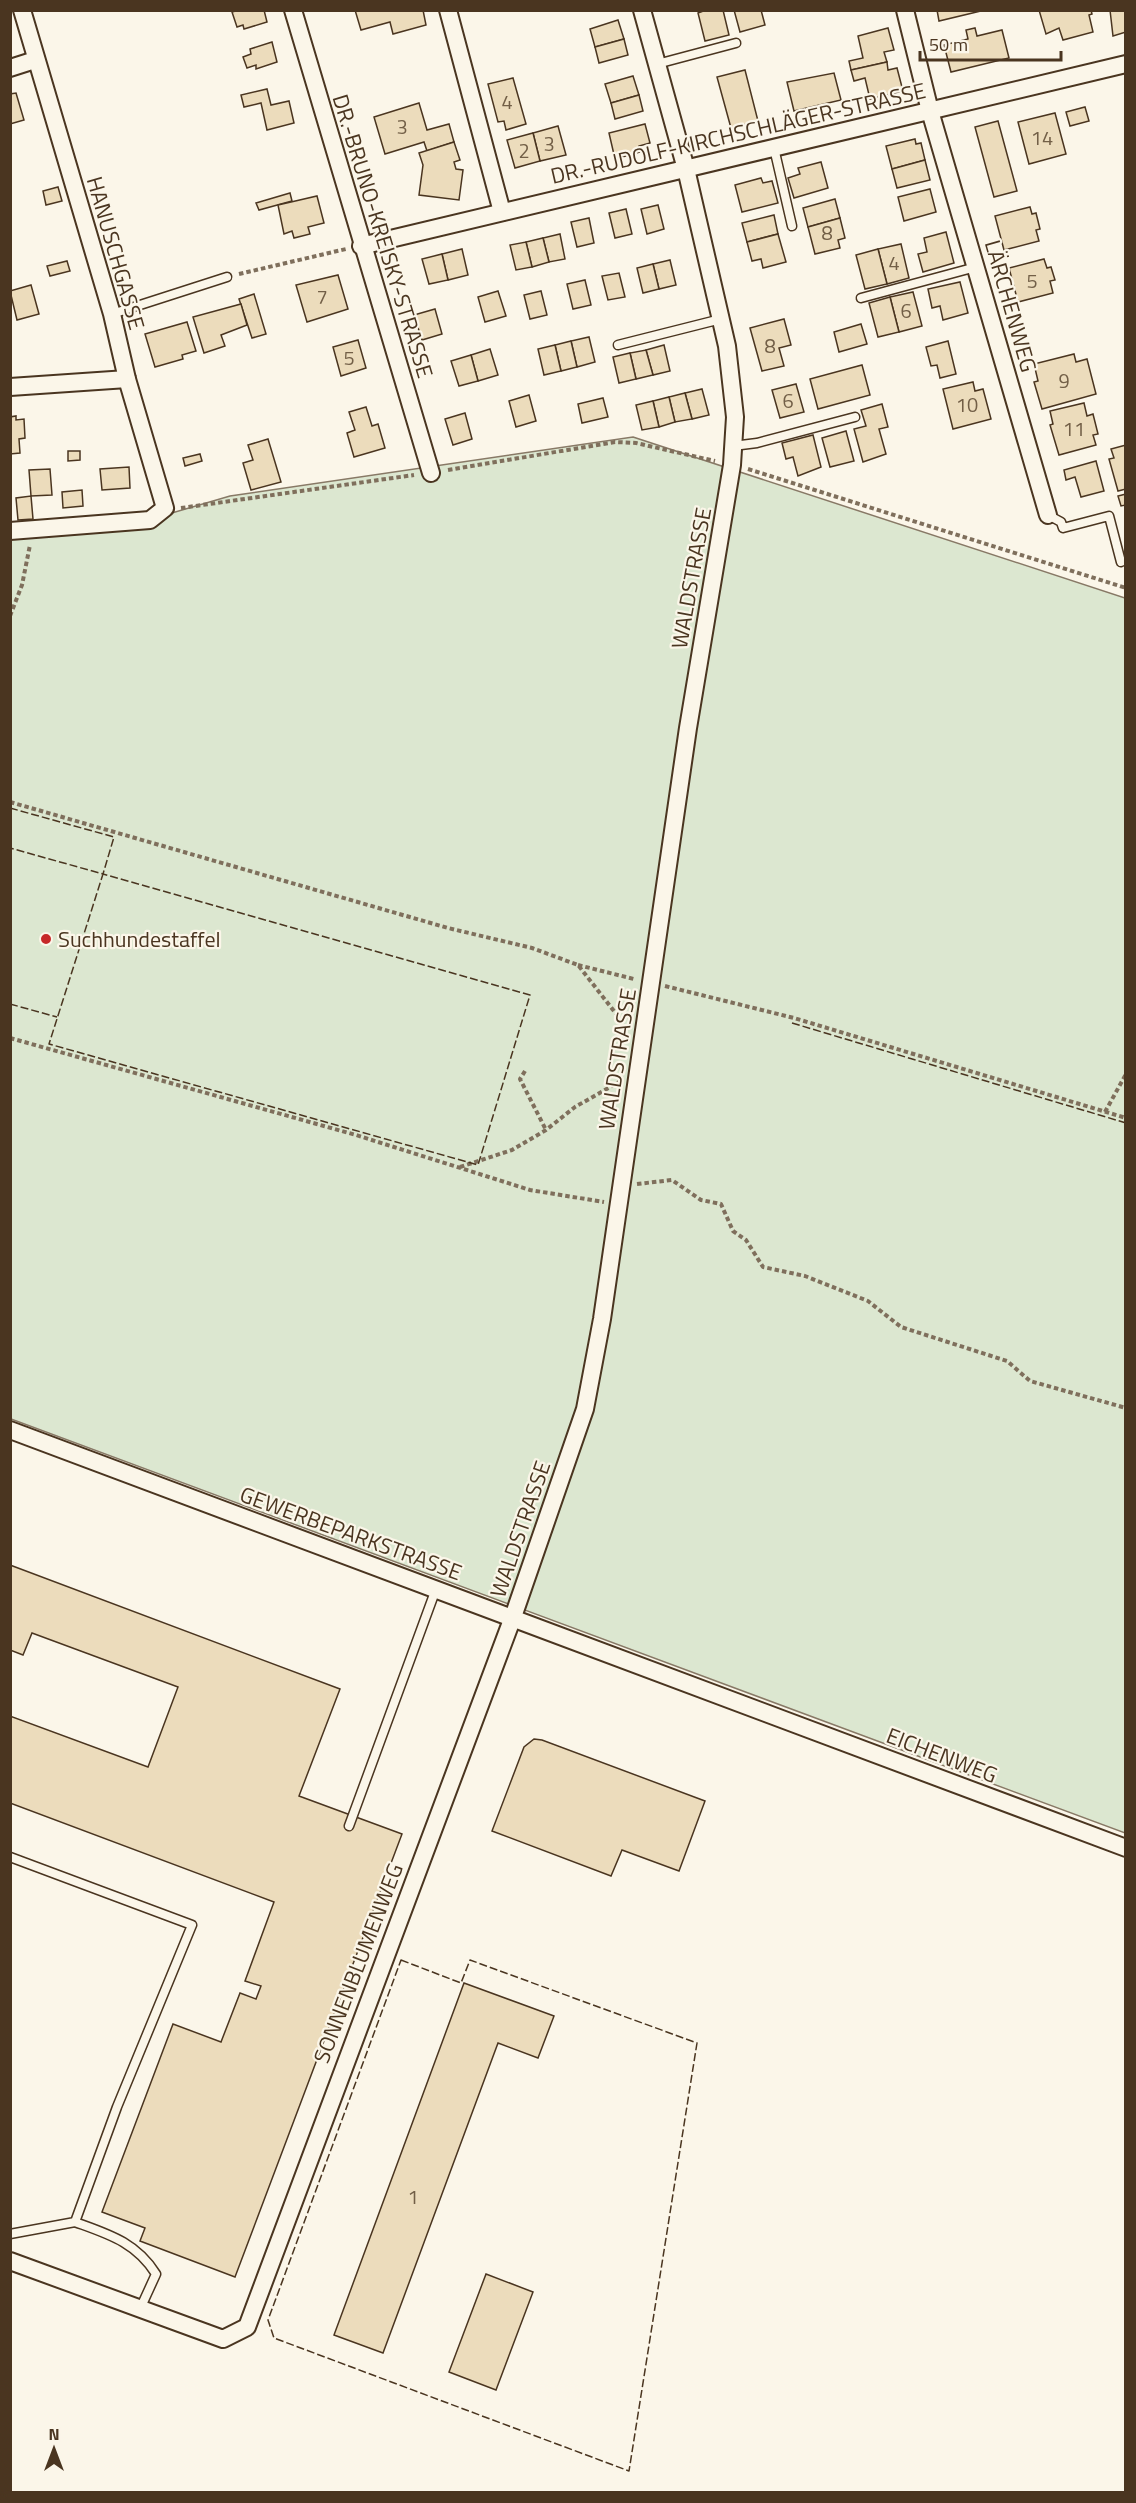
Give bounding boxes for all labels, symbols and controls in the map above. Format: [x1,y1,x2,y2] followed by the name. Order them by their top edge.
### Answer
[920,24,1061,62] scale bar
[929,31,968,58] text: 50 m
[547,73,929,193] street label: DR.-RUDOLF-KIRCHSCHLÄGER-STRASSE
[501,86,513,117] house number: 4
[324,90,442,382] street label: DR.-BRUNO-KREISKY-STRASSE
[396,111,408,142] house number: 3
[1031,122,1053,153] house number: 14
[543,128,555,159] house number: 3
[518,135,530,166] house number: 2
[78,172,154,334] street label: HANUSCHGASSE
[821,217,833,248] house number: 8
[976,236,1046,376] street label: LÄRCHENWEG
[888,247,900,278] house number: 4
[1026,265,1038,296] house number: 5
[316,281,328,312] house number: 7
[900,295,912,326] house number: 6
[764,330,776,361] house number: 8
[343,342,355,373] house number: 5
[1058,365,1070,396] house number: 9
[782,385,794,416] house number: 6
[956,389,978,420] house number: 10
[1063,413,1085,444] house number: 11
[662,505,720,651] street label: WALDSTRASSE
[58,922,221,956] place label: Suchhundestaffel
[39,932,53,946] marker: Suchhundestaffel
[589,986,645,1132] street label: WALDSTRASSE
[481,1456,559,1602] street label: WALDSTRASSE
[235,1477,467,1589] street label: GEWERBEPARKSTRASSE
[882,1718,1002,1792] street label: EICHENWEG
[304,1858,412,2068] street label: SONNENBLUMENWEG
[407,2181,419,2212] house number: 1
[24,2419,84,2479] north arrow
[48,2422,60,2446] text: N

